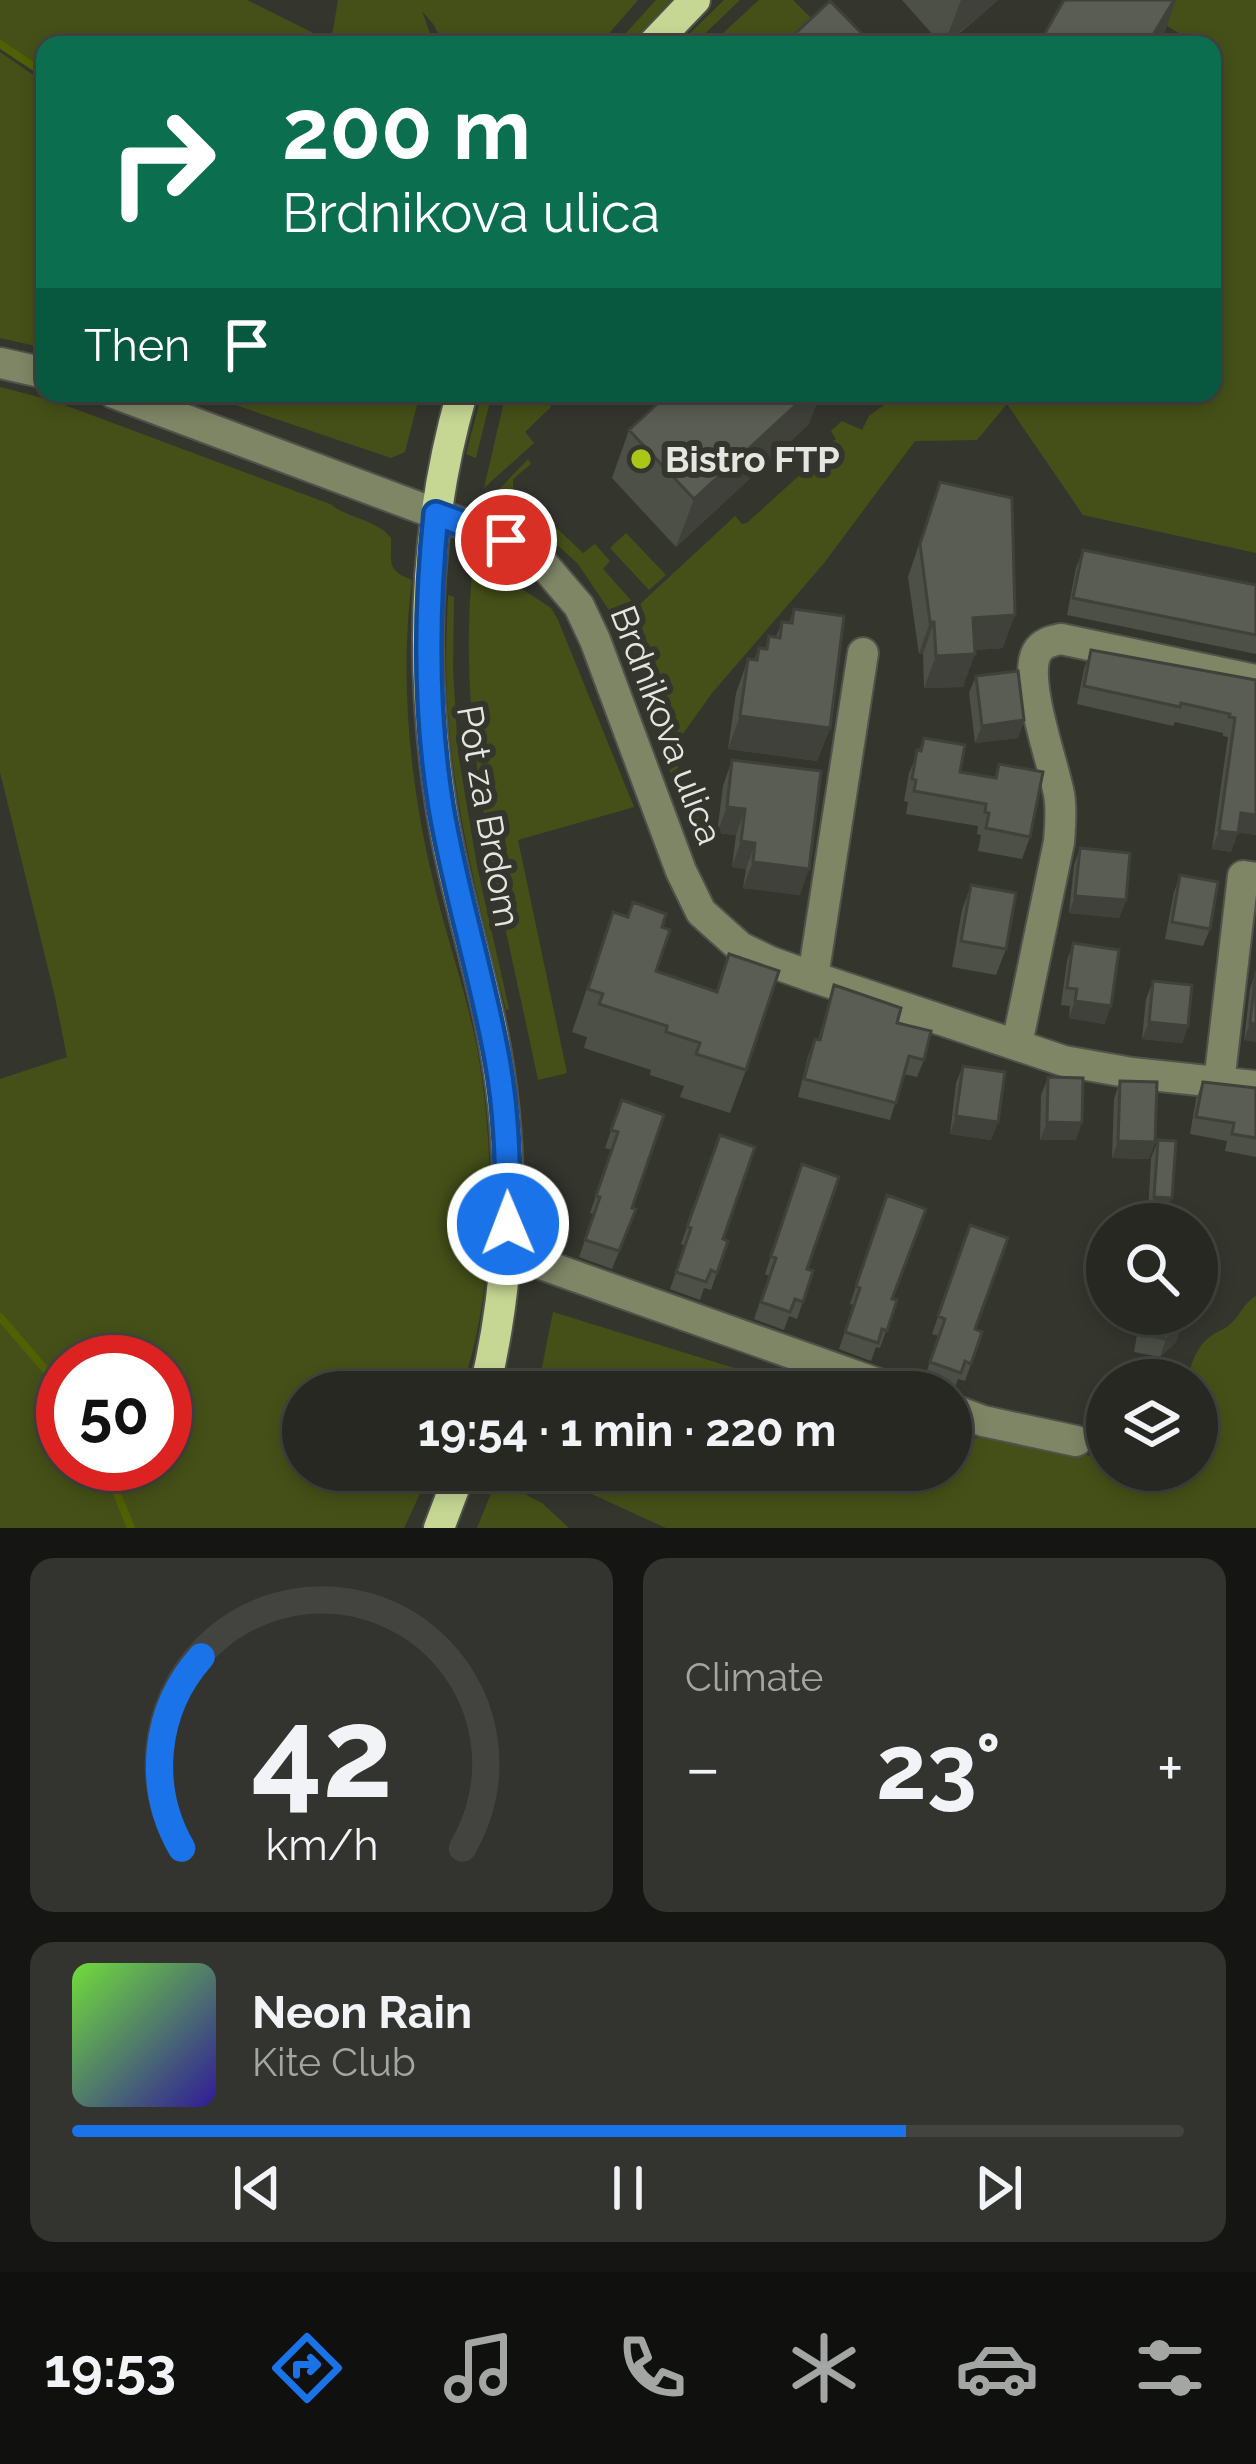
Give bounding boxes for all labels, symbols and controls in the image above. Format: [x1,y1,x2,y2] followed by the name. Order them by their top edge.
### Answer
[282,80,531,179] text: 200 m
[84,84,240,240] icon: right
[282,181,660,245] text: Brdnikova ulica
[214,312,280,378] icon: arrive
[84,319,190,372] text: Then
[665,438,840,480] place label: Bistro FTP
[628,446,654,472] marker: Bistro FTP
[455,489,557,591] pin
[473,507,539,573] icon: arrive
[602,600,732,850] street label: Brdnikova ulica
[449,702,529,930] street label: Pot za Brdom
[445,1161,571,1287] position arrow
[1086,1203,1218,1491] map controls
[1086,1203,1218,1335] button: search
[36,1335,192,1491] speed limit sign: 50
[1086,1359,1218,1491] button: layers
[418,1404,836,1457] text: 19:54 · 1 min · 220 m
[685,1654,823,1700] text: Climate
[251,1680,392,1826] text: 42
[876,1714,1001,1820] text: 23°
[685,1729,721,1806] text: −
[1157,1729,1184,1806] text: +
[265,1820,378,1870] text: km/h
[252,1986,472,2039] text: Neon Rain
[252,2039,416,2085] text: Kite Club
[224,2155,290,2221] icon: previous
[595,2155,661,2221] icon: pause
[966,2155,1032,2221] icon: next
[265,2326,349,2410] icon: directions
[437,2326,521,2410] icon: music
[610,2326,694,2410] icon: phone
[782,2326,866,2410] icon: climate
[955,2326,1039,2410] icon: car
[1128,2326,1212,2410] icon: filters
[44,2336,176,2400] text: 19:53

